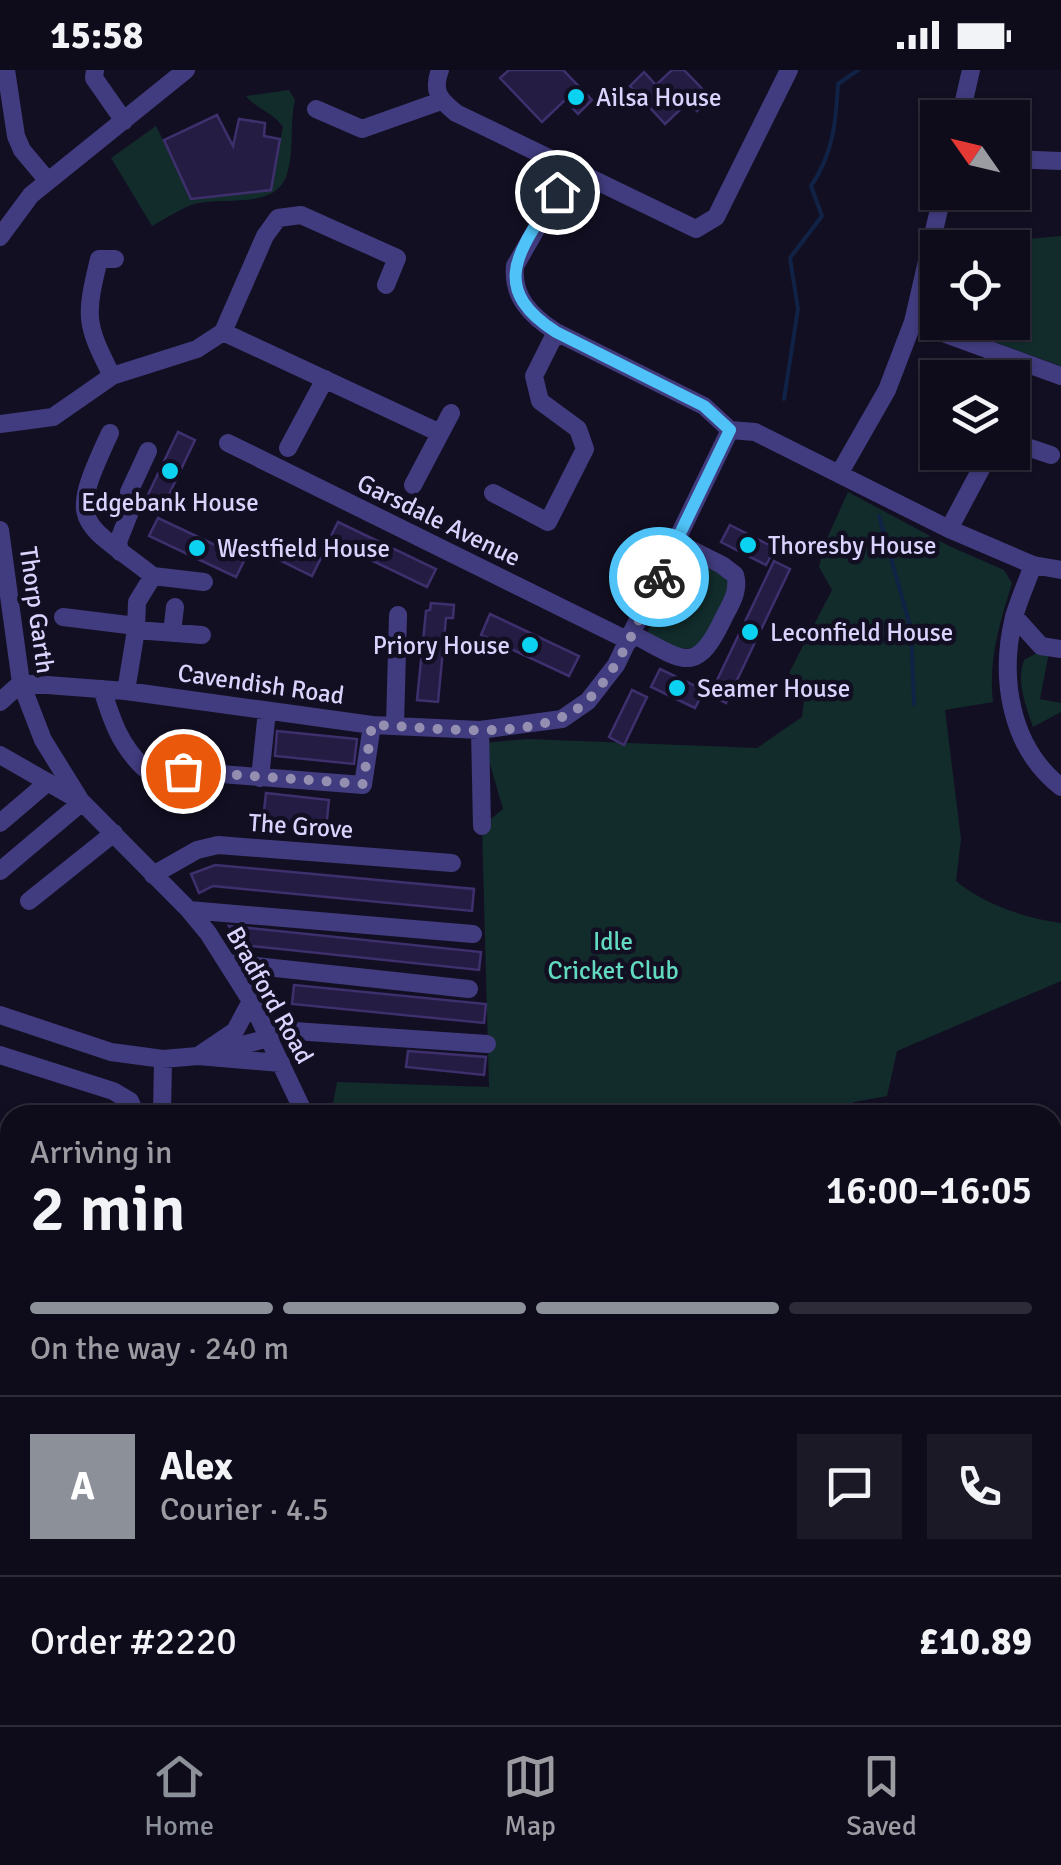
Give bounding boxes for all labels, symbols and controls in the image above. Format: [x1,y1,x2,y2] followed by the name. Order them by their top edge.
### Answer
[50,12,143,59] text: 15:58
[596,82,722,113] place label: Ailsa House
[565,86,587,108] marker: Ailsa House
[920,100,1030,210] north arrow
[920,100,1030,470] map controls
[515,150,600,235] pin
[530,165,585,220] icon: home
[920,230,1030,340] button: locate
[920,360,1030,470] button: layers
[159,460,181,482] marker: Edgebank House
[352,467,526,573] street label: Garsdale Avenue
[81,487,259,518] place label: Edgebank House
[609,527,709,627] courier
[768,530,936,561] place label: Thoresby House
[217,533,390,564] place label: Westfield House
[737,534,759,556] marker: Thoresby House
[186,537,208,559] marker: Westfield House
[13,545,61,675] street label: Thorp Garth
[632,550,687,605] icon: bike
[770,617,953,648] place label: Leconfield House
[739,621,761,643] marker: Leconfield House
[373,630,510,661] place label: Priory House
[519,634,541,656] marker: Priory House
[176,657,346,711] street label: Cavendish Road
[697,673,850,704] place label: Seamer House
[666,677,688,699] marker: Seamer House
[141,729,226,814] pin
[156,744,211,799] icon: bag
[248,807,354,845] street label: The Grove
[220,921,320,1069] street label: Bradford Road
[547,926,679,986] park label: Idle Cricket Club
[30,1133,172,1172] text: Arriving in
[826,1167,1032,1214] text: 16:00–16:05
[30,1169,186,1249] text: 2 min
[30,1329,289,1368] text: On the way · 240 m
[797,1434,902,1539] button: chat
[927,1434,1032,1539] button: phone
[160,1443,233,1490] text: Alex
[70,1463,95,1510] text: A
[160,1490,329,1529] text: Courier · 4.5
[30,1618,237,1665] text: Order #2220
[919,1618,1032,1665] text: £10.89
[144,1749,214,1843] tab: Home
[503,1749,558,1843] tab: Map
[846,1749,917,1843] tab: Saved

